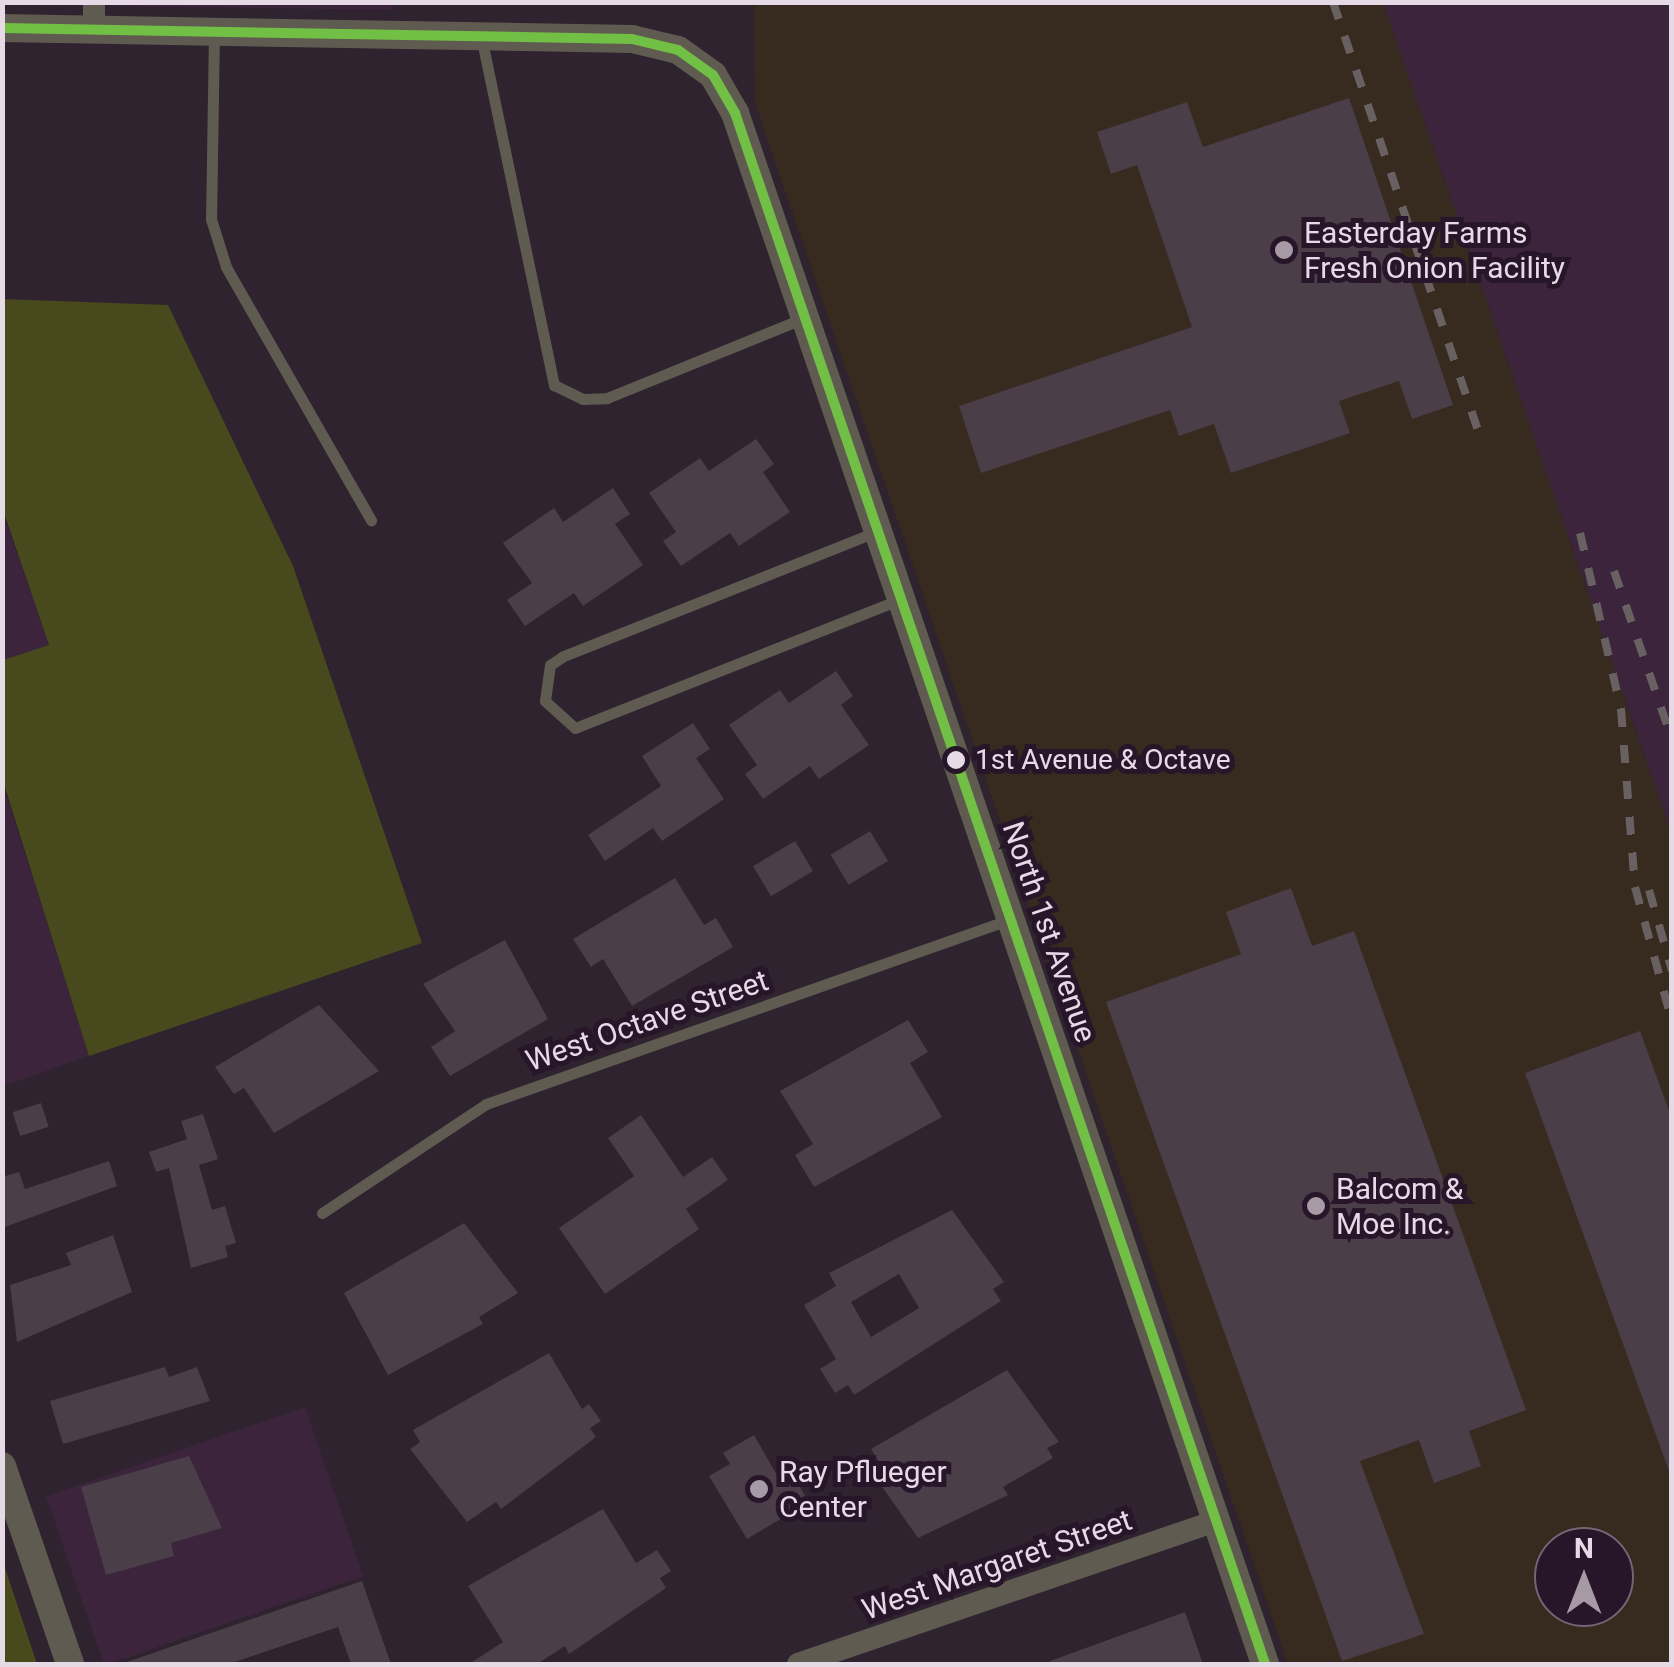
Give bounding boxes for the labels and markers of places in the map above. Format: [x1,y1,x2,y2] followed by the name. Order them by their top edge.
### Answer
[1304,215,1565,286] place label: Easterday Farms Fresh Onion Facility
[1273,239,1295,261] marker: Easterday Farms Fresh Onion Facility
[975,743,1230,777] place label: 1st Avenue & Octave
[946,750,966,770] marker: 1st Avenue & Octave
[1336,1171,1464,1242] place label: Balcom & Moe Inc.
[1305,1195,1327,1217] marker: Balcom & Moe Inc.
[779,1454,947,1524] place label: Ray Pflueger Center
[748,1478,770,1500] marker: Ray Pflueger Center

